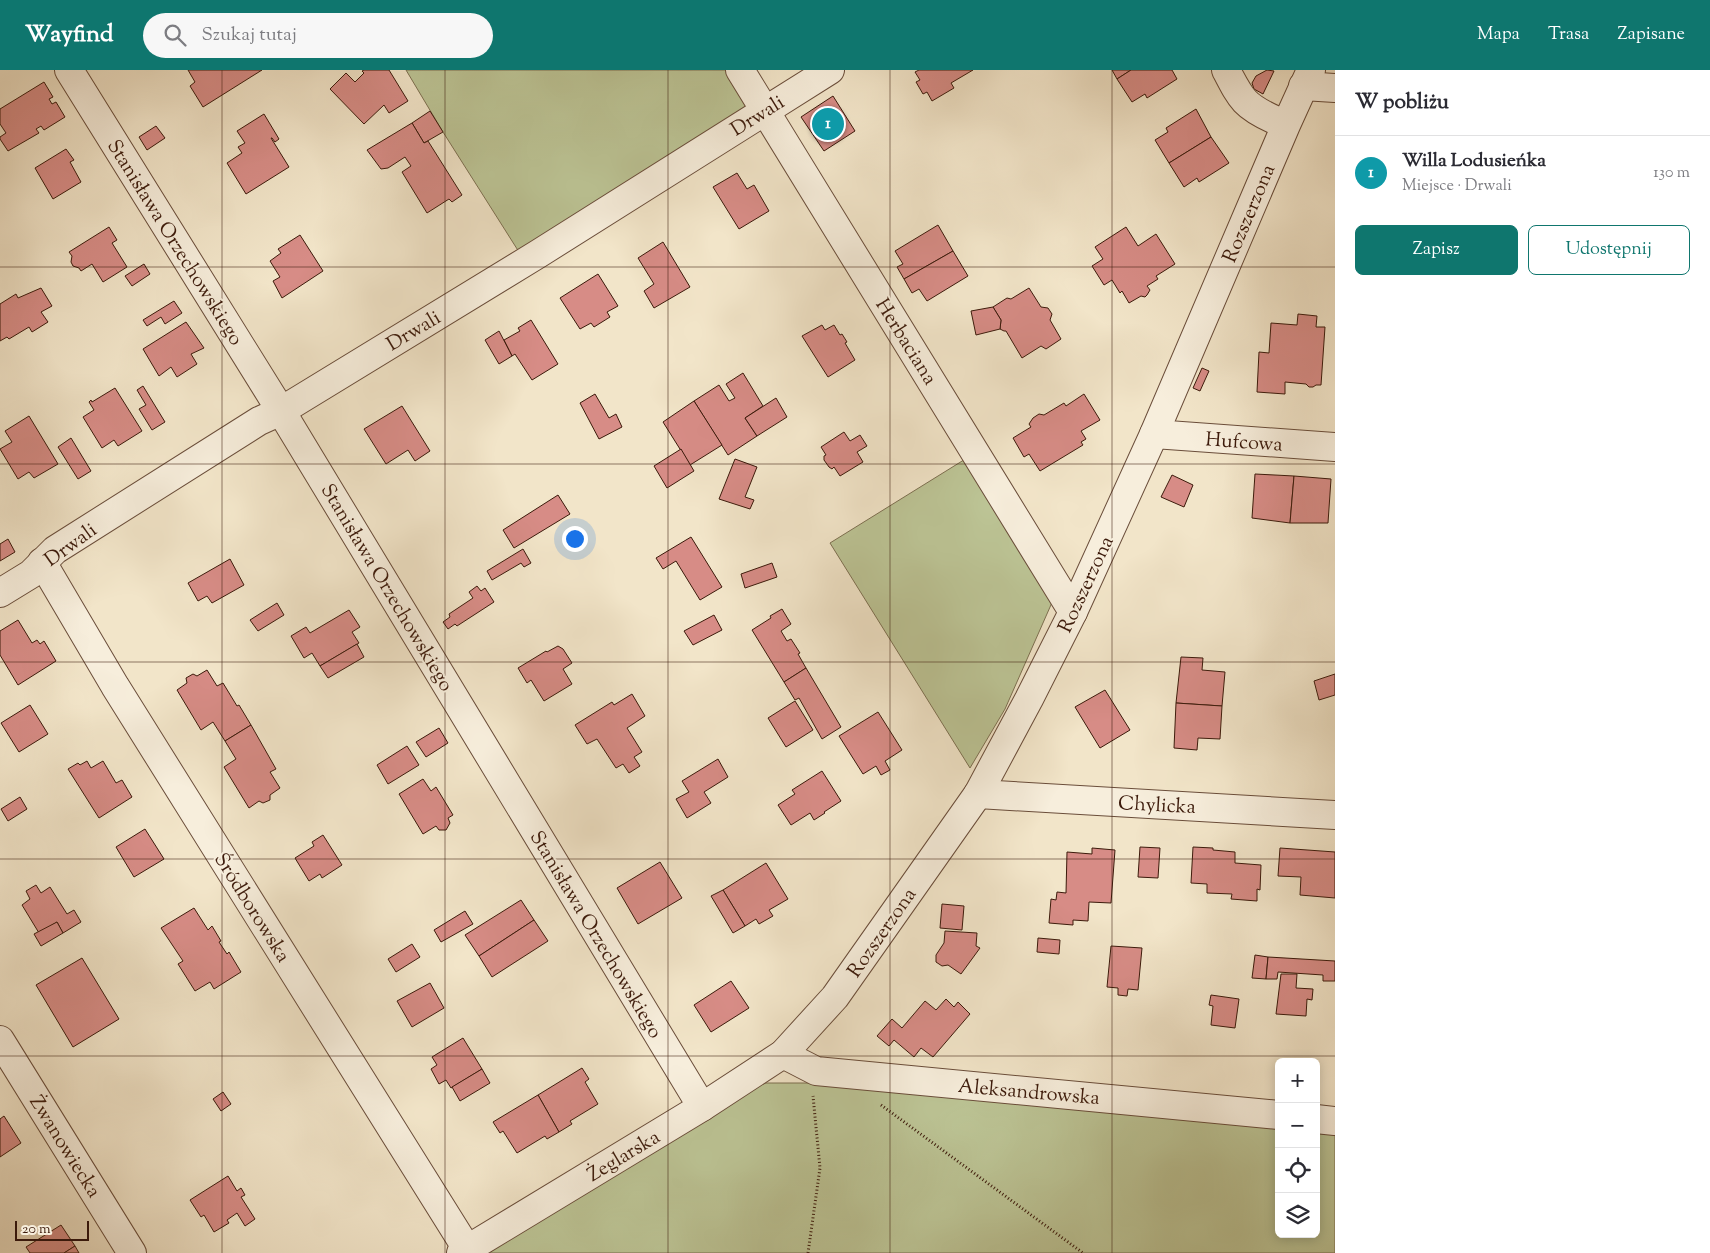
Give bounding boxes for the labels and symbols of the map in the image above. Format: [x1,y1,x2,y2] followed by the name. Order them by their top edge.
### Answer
[726,89,791,145] street label: Drwali
[812,105,844,143] pin: 1
[99,135,249,352] street label: Stanisława Orzechowskiego
[1217,160,1284,268] street label: Rozszerzona
[867,293,943,391] street label: Herbaciana
[382,304,447,360] street label: Drwali
[1204,426,1283,461] street label: Hufcowa
[312,479,460,698] street label: Stanisława Orzechowskiego
[39,517,104,575] street label: Drwali
[562,526,588,552] your location
[1052,532,1122,638] street label: Rozszerzona
[1117,790,1196,823] street label: Chylicka
[521,826,669,1045] street label: Stanisława Orzechowskiego
[206,847,297,969] street label: Śródborowska
[841,882,925,984] street label: Rozszerzona
[957,1073,1101,1114] street label: Aleksandrowska
[21,1090,107,1204] street label: Żwanowiecka
[582,1124,666,1190] street label: Żeglarska
[15,1218,89,1241] scale bar

